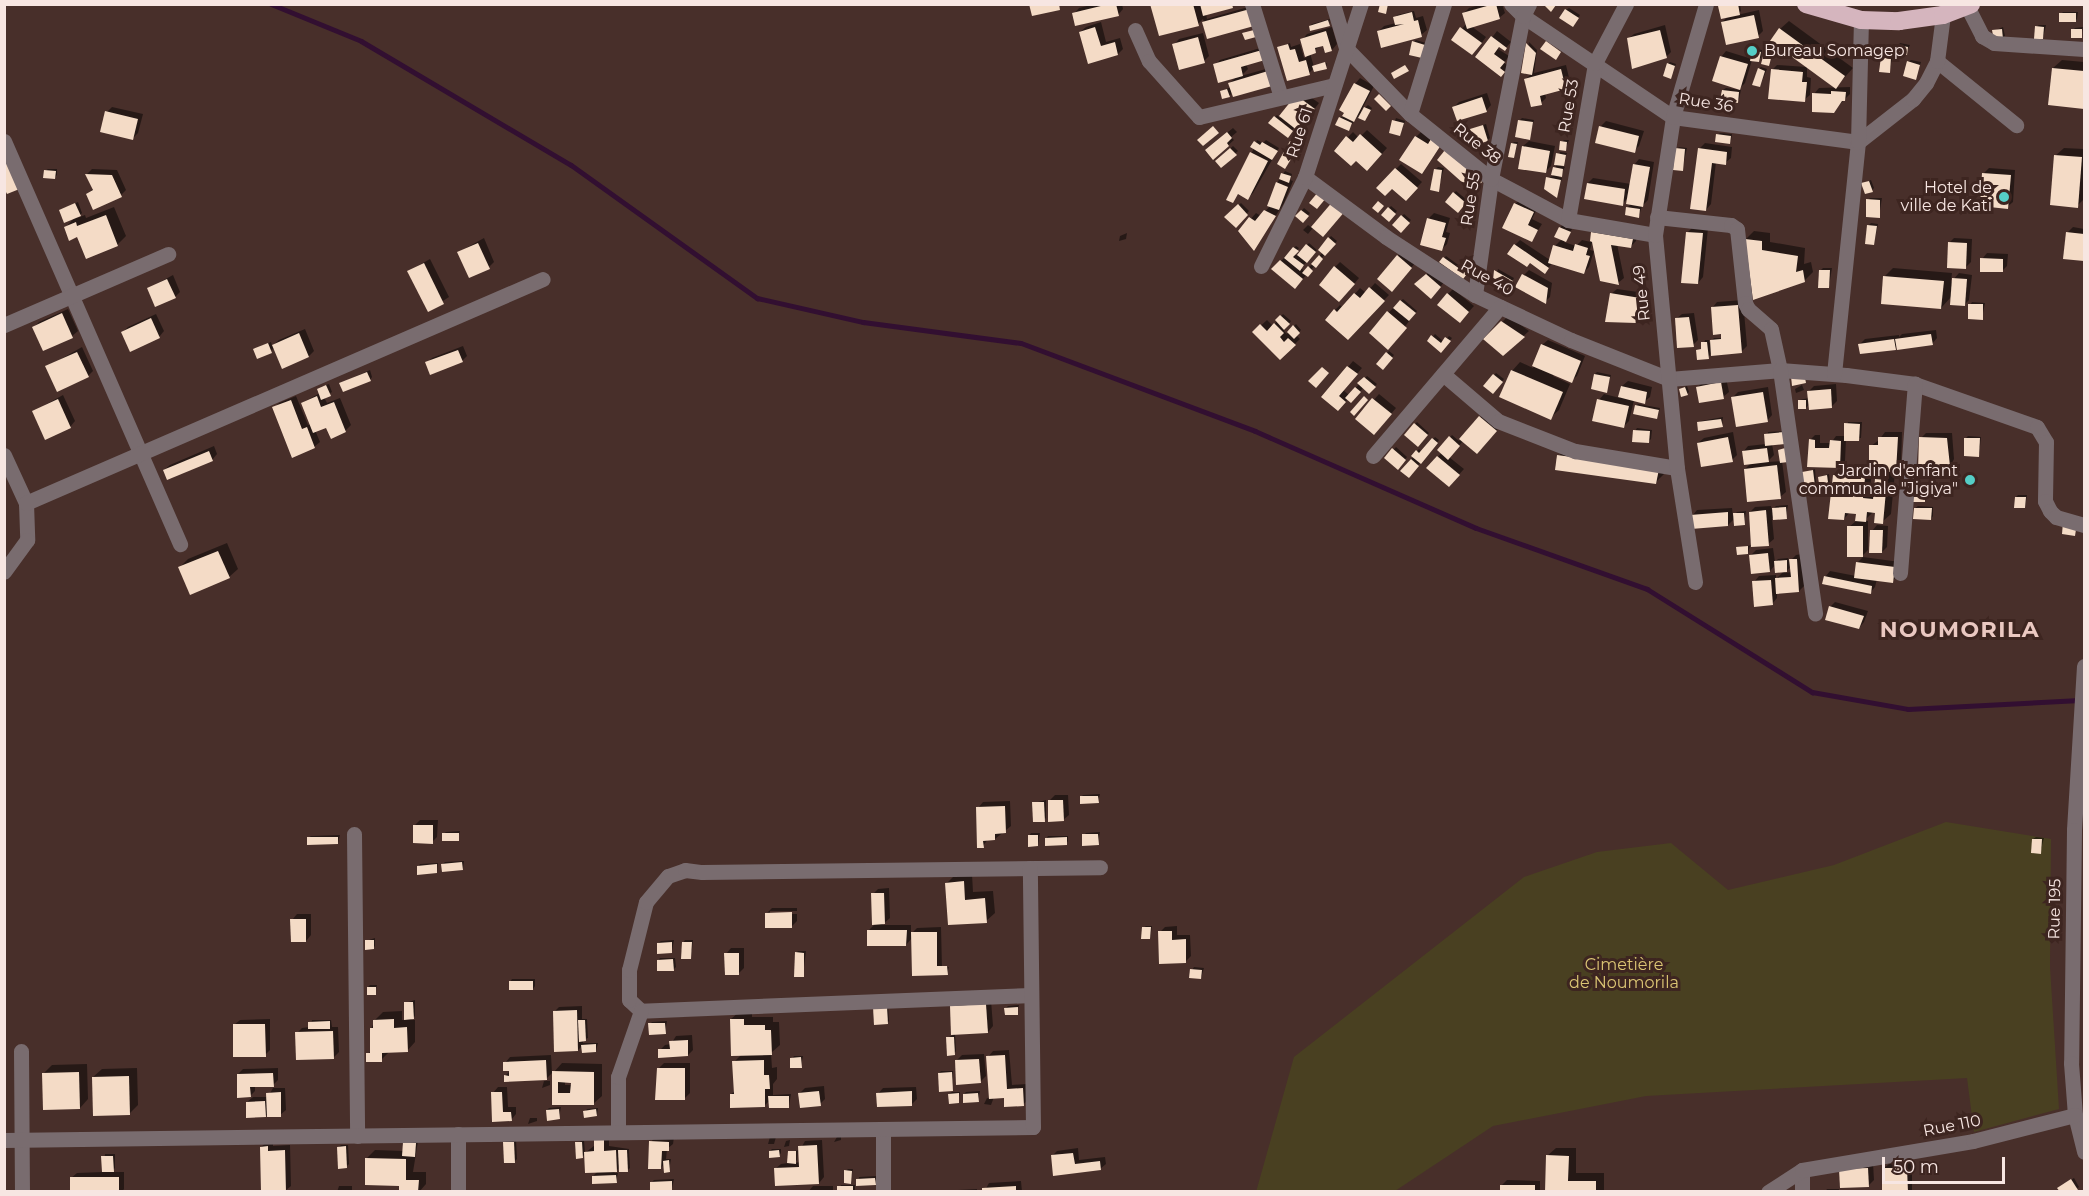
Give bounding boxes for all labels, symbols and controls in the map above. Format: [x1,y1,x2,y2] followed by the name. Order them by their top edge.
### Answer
[1764,41,1905,61] place label: Bureau Somagep
[1745,44,1759,58] marker: Bureau Somagep
[1555,78,1583,134] street label: Rue 53
[1677,89,1735,117] street label: Rue 36
[1283,105,1317,161] street label: Rue 61
[1449,119,1505,169] street label: Rue 38
[1457,171,1485,227] street label: Rue 55
[1900,178,1992,216] place label: Hotel de ville de Kati
[1997,190,2011,204] marker: Hotel de ville de Kati
[1457,256,1517,300] street label: Rue 40
[1630,264,1654,322] street label: Rue 49
[1799,461,1958,499] place label: Jardin d'enfant communale "Jigiya"
[1963,473,1977,487] marker: Jardin d'enfant communale "Jigiya"
[1880,617,2040,643] district label: NOUMORILA
[2045,878,2065,940] street label: Rue 195
[1569,955,1679,993] park label: Cimetière de Noumorila
[1922,1111,1982,1141] street label: Rue 110
[1885,1145,2008,1183] scale bar
[1893,1156,1939,1178] text: 50 m

